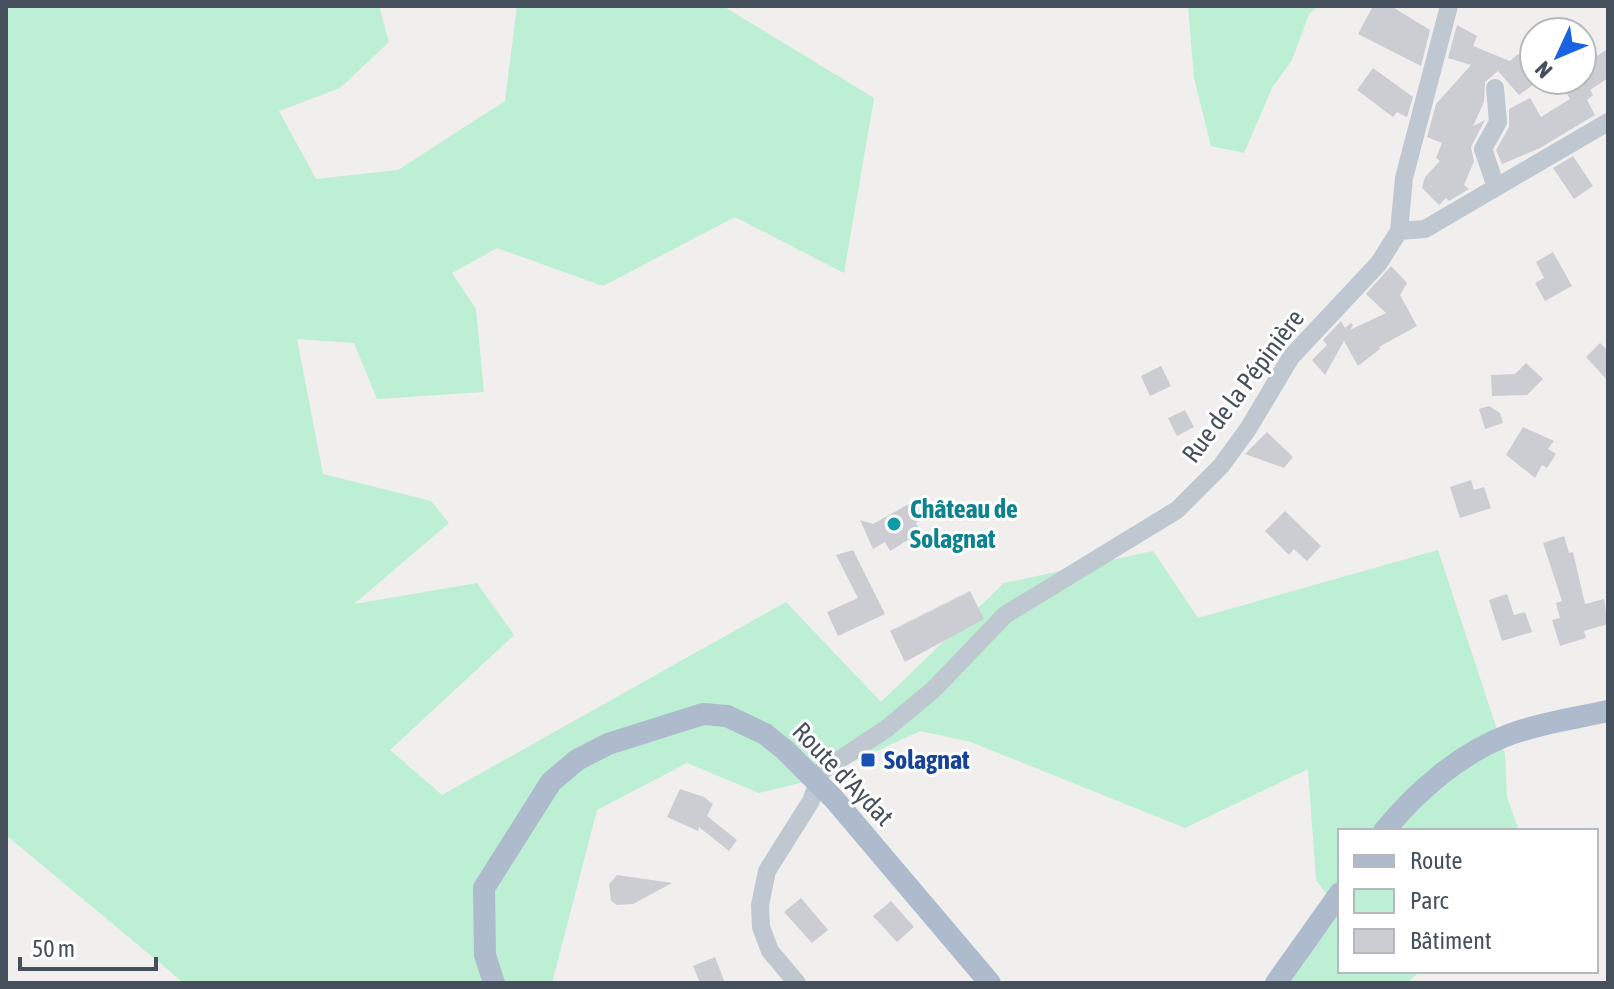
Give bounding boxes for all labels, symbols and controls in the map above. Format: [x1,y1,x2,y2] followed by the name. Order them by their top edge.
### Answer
[1518,16,1598,96] north arrow
[1530,56,1557,84] text: N
[1176,304,1310,468] street label: Rue de la Pépinière
[910,494,1018,554] place label: Château de Solagnat
[885,515,903,533] marker: Château de Solagnat
[786,716,900,832] street label: Route d'Aydat
[884,745,970,775] place label: Solagnat
[859,751,877,769] marker: Solagnat
[1338,829,1598,973] legend
[1410,847,1462,874] text: Route
[1410,887,1449,914] text: Parc
[20,921,156,971] scale bar
[1410,927,1492,954] text: Bâtiment
[32,935,75,962] text: 50 m

